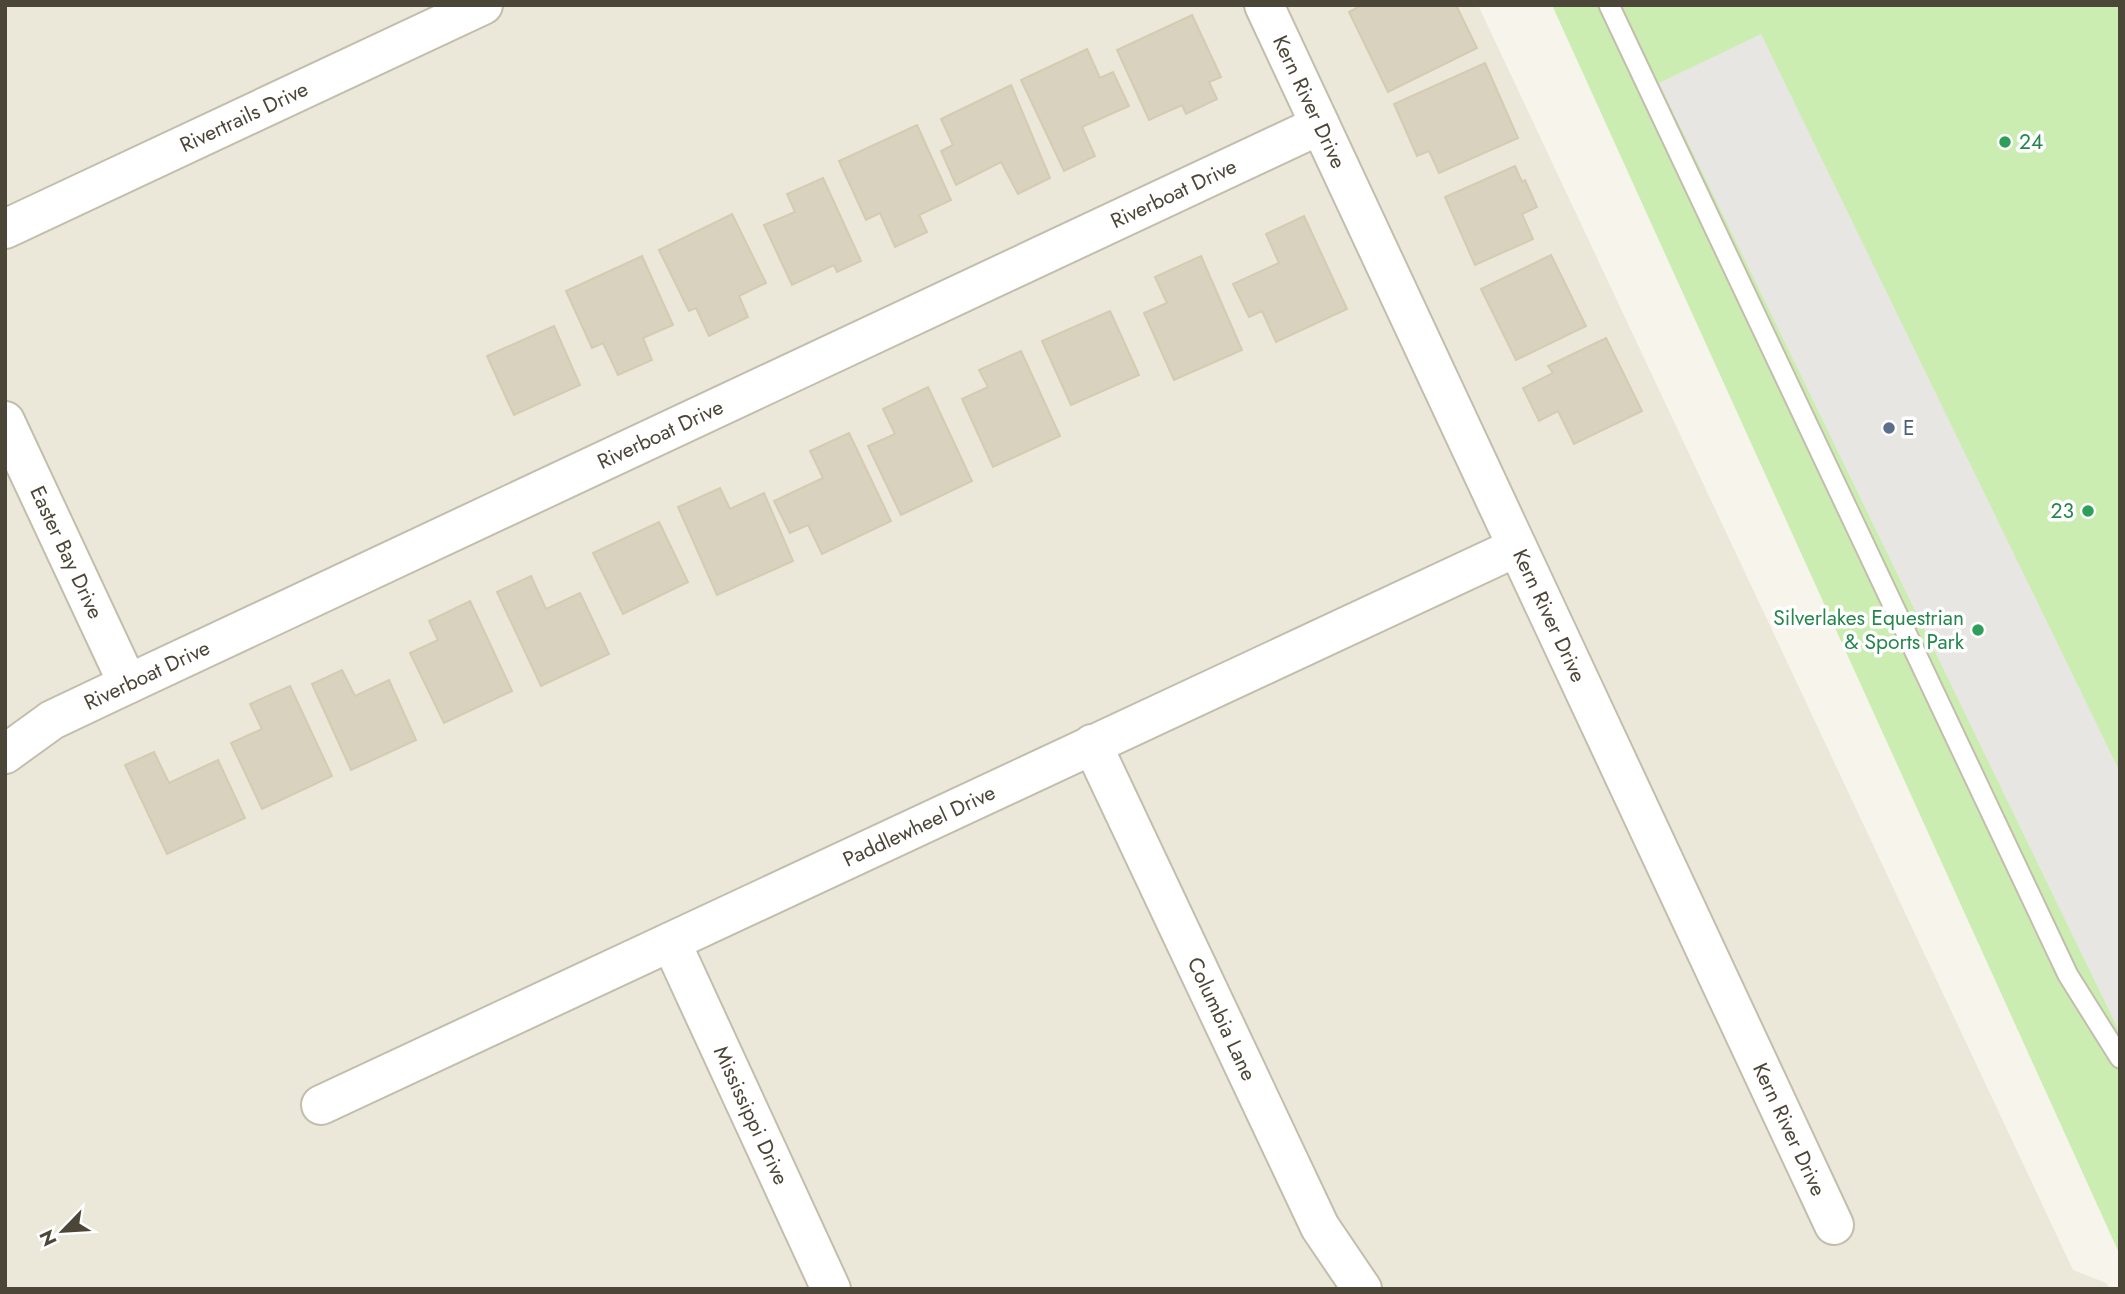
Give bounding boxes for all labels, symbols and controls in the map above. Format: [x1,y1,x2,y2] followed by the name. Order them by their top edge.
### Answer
[1265,30,1353,174] street label: Kern River Drive
[175,74,313,160] street label: Rivertrails Drive
[2019,127,2043,157] place label: 24
[1997,134,2013,150] marker: 24
[1106,151,1242,236] street label: Riverboat Drive
[592,392,728,477] street label: Riverboat Drive
[1903,413,1915,443] place label: E
[1881,420,1897,436] marker: E
[22,481,110,624] street label: Easter Bay Drive
[2051,496,2074,526] place label: 23
[2080,503,2096,519] marker: 23
[1505,544,1593,687] street label: Kern River Drive
[1773,603,1965,657] place label: Silverlakes Equestrian & Sports Park
[1970,622,1986,638] marker: Silverlakes Equestrian & Sports Park
[79,633,215,718] street label: Riverboat Drive
[838,777,1000,874] street label: Paddlewheel Drive
[1180,952,1264,1086] street label: Columbia Lane
[706,1041,796,1190] street label: Mississippi Drive
[1745,1058,1833,1201] street label: Kern River Drive
[28,1196,98,1266] north arrow
[33,1225,63,1251] text: N

